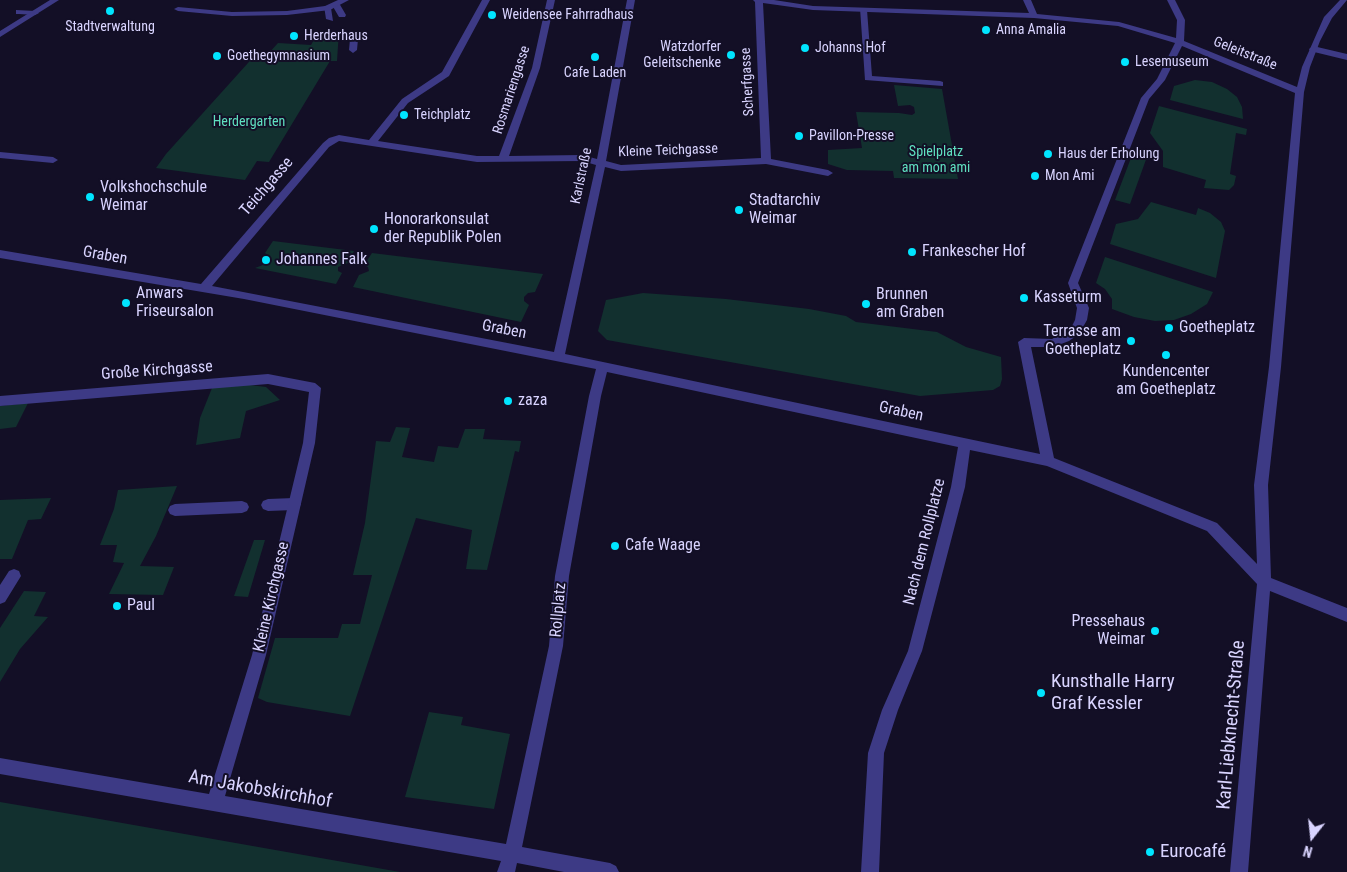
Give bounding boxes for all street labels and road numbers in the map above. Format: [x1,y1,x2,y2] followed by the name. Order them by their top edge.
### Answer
[1211,34,1279,74] street label: Geleitstraße
[490,44,534,136] street label: Rosmariengasse
[738,47,758,117] street label: Scherfgasse
[618,141,718,161] street label: Kleine Teichgasse
[568,146,596,206] street label: Karlstraße
[236,154,298,220] street label: Teichgasse
[81,243,129,269] street label: Graben
[480,316,528,344] street label: Graben
[101,358,213,384] street label: Große Kirchgasse
[877,398,925,426] street label: Graben
[900,477,950,607] street label: Nach dem Rollplatze
[250,540,294,654] street label: Kleine Kirchgasse
[547,582,571,638] street label: Rollplatz
[1213,639,1251,811] street label: Karl-Liebknecht-Straße
[186,766,334,814] street label: Am Jakobskirchhof

